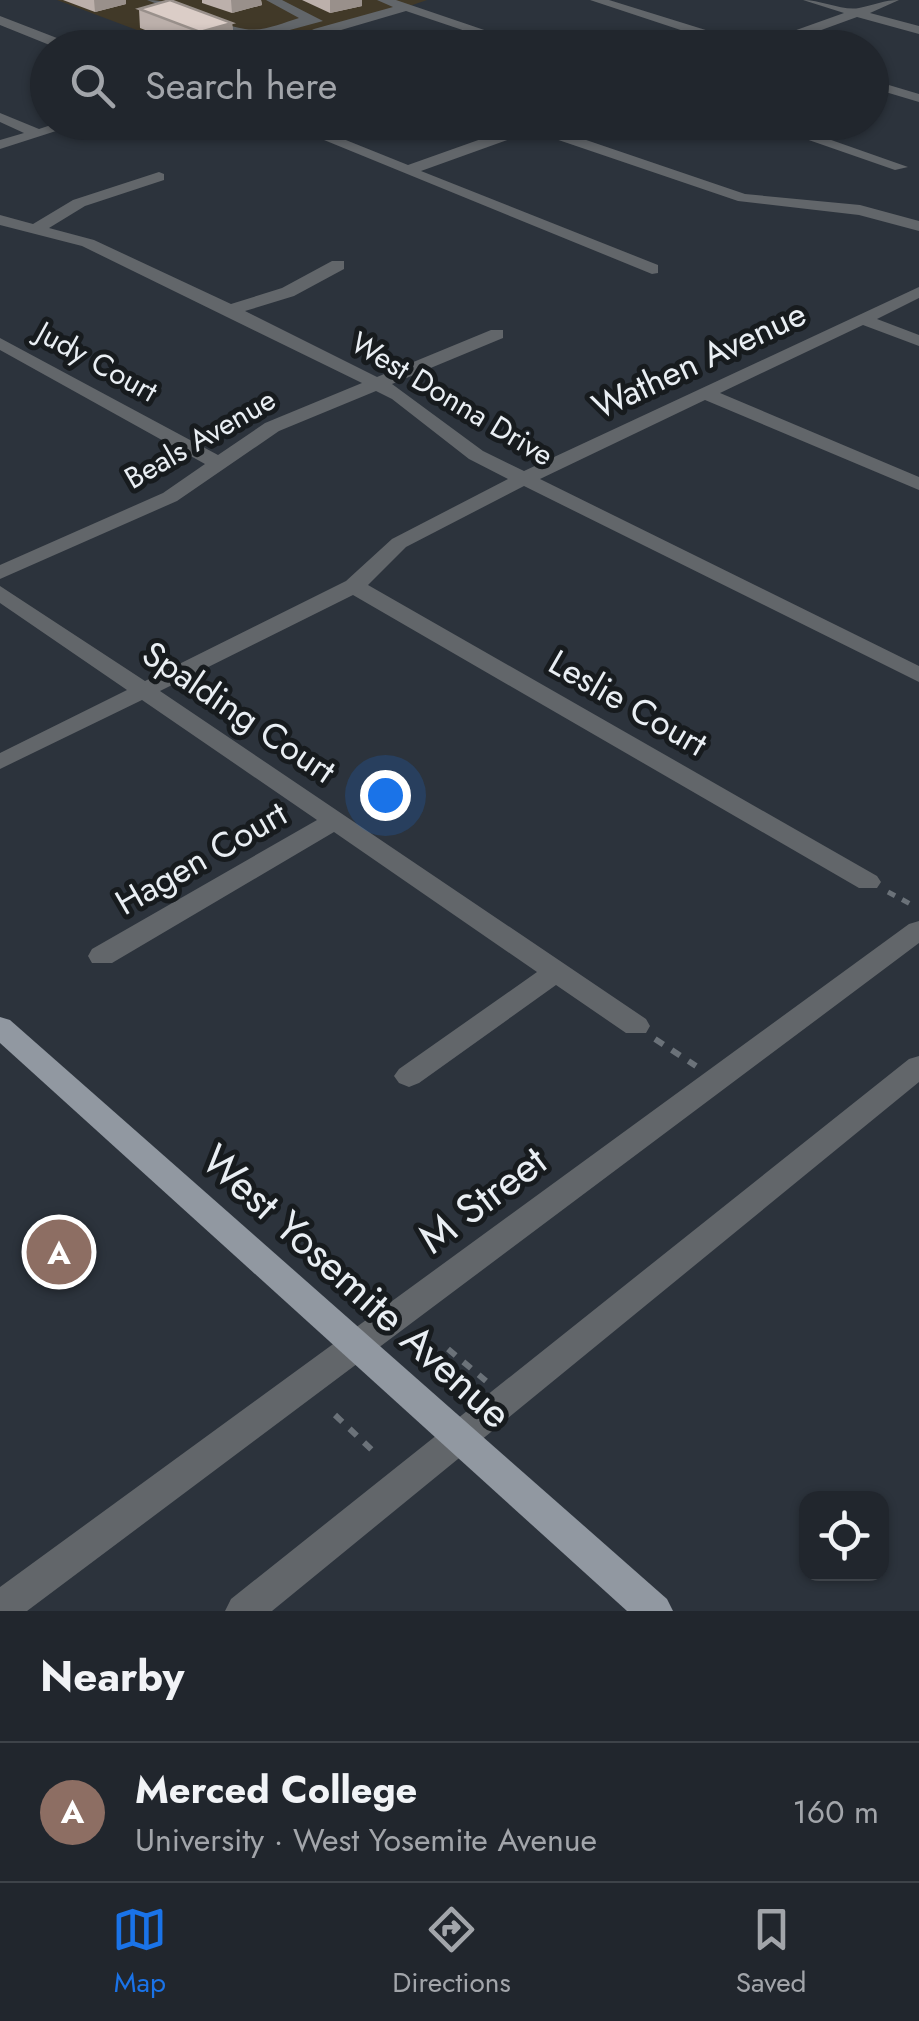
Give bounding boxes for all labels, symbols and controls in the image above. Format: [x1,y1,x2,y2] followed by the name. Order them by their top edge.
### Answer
[30,30,889,140] search box
[65,58,120,113] icon: search
[145,58,337,113] text: Search here
[584,289,814,431] street label: Wathen Avenue
[25,309,166,413] street label: Judy Court
[343,321,562,476] street label: West Donna Drive
[116,378,283,499] street label: Beals Avenue
[132,629,346,796] street label: Spalding Court
[540,637,717,769] street label: Leslie Court
[360,770,411,821] your location
[106,788,297,927] street label: Hagen Court
[188,1130,525,1443] street label: West Yosemite Avenue
[405,1131,559,1268] street label: M Street
[27,1214,92,1290] pin: A
[799,1491,889,1581] map controls
[799,1491,889,1581] button: locate
[40,1646,184,1707] text: Nearby
[135,1762,417,1817] text: Merced College
[61,1789,84,1835] text: A
[792,1789,879,1835] text: 160 m
[135,1817,597,1863] text: University · West Yosemite Avenue
[112,1902,167,2003] tab: Map
[392,1902,511,2003] tab: Directions
[736,1902,807,2003] tab: Saved

